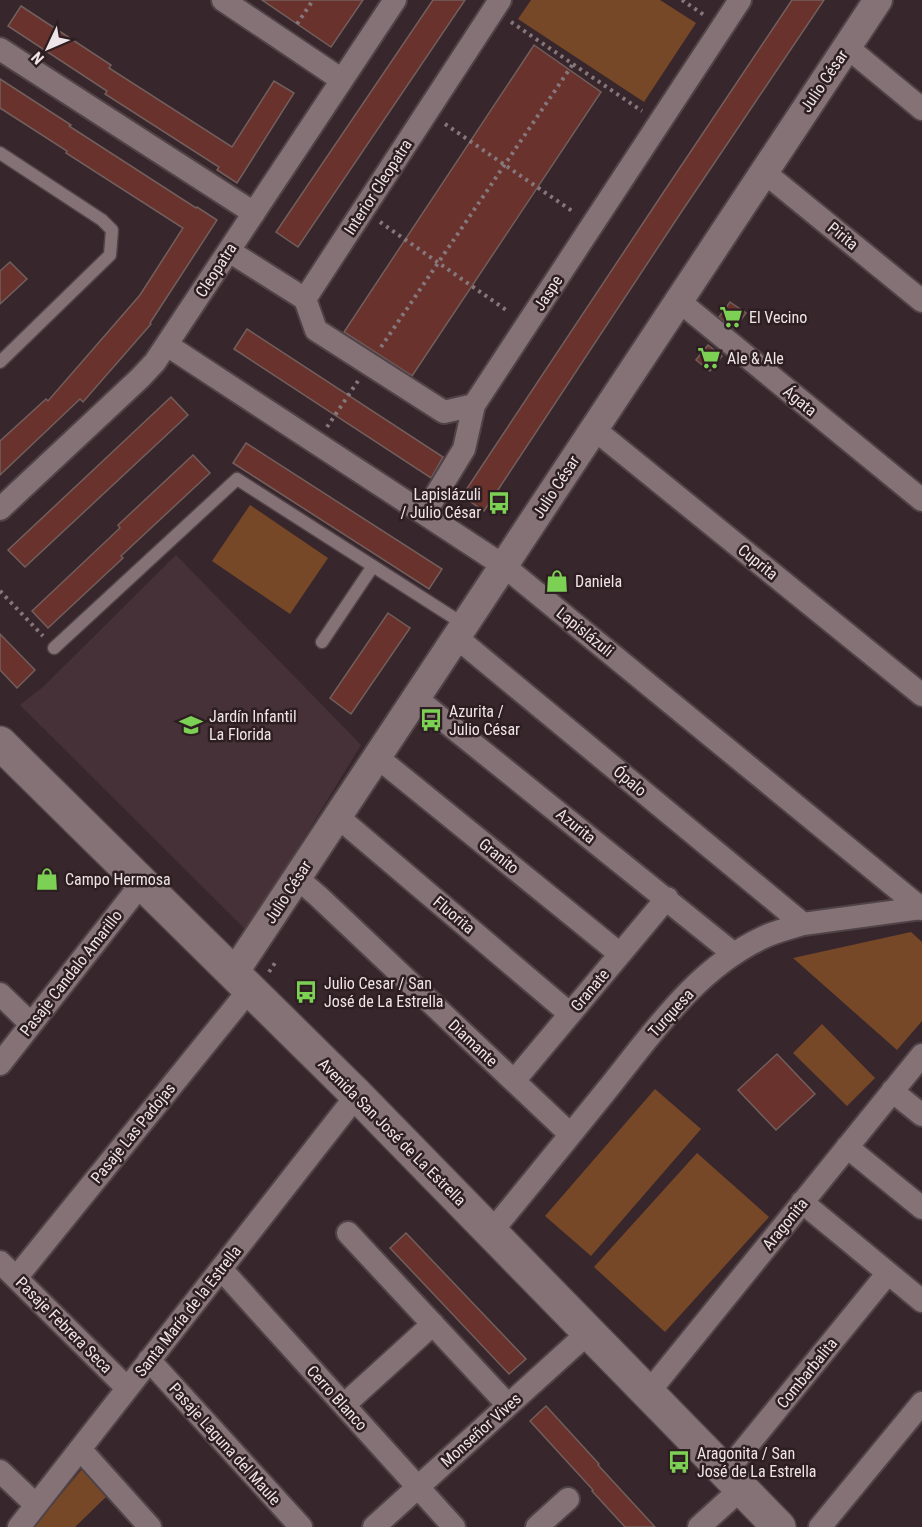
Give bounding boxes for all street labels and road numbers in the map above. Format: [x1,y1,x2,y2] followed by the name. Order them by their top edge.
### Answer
[796,46,852,116] street label: Julio César
[340,136,416,238] street label: Interior Cleopatra
[824,218,862,254] street label: Pirita
[191,239,241,301] street label: Cleopatra
[530,272,566,314] street label: Jaspe
[780,382,820,420] street label: Ágata
[529,452,583,522] street label: Julio César
[734,540,782,584] street label: Cuprita
[553,603,617,661] street label: Lapislázuli
[610,761,651,800] street label: Ópalo
[553,804,599,848] street label: Azurita
[475,834,523,878] street label: Granito
[261,857,315,927] street label: Julio César
[429,892,479,938] street label: Fluorita
[16,906,126,1040] street label: Pasaje Candalo Amarillo
[567,965,613,1015] street label: Granate
[644,985,698,1041] street label: Turquesa
[445,1016,501,1070] street label: Diamante
[314,1054,470,1210] street label: Avenida San José de La Estrella
[87,1079,179,1187] street label: Pasaje Las Padojas
[758,1194,812,1254] street label: Aragonita
[131,1242,245,1380] street label: Santa María de la Estrella
[12,1273,116,1377] street label: Pasaje Febrera Seca
[773,1334,841,1412] street label: Combarbalita
[303,1362,371,1434] street label: Cerro Blanco
[165,1379,285,1509] street label: Pasaje Laguna del Maule
[437,1389,525,1471] street label: Monseñor Vives

